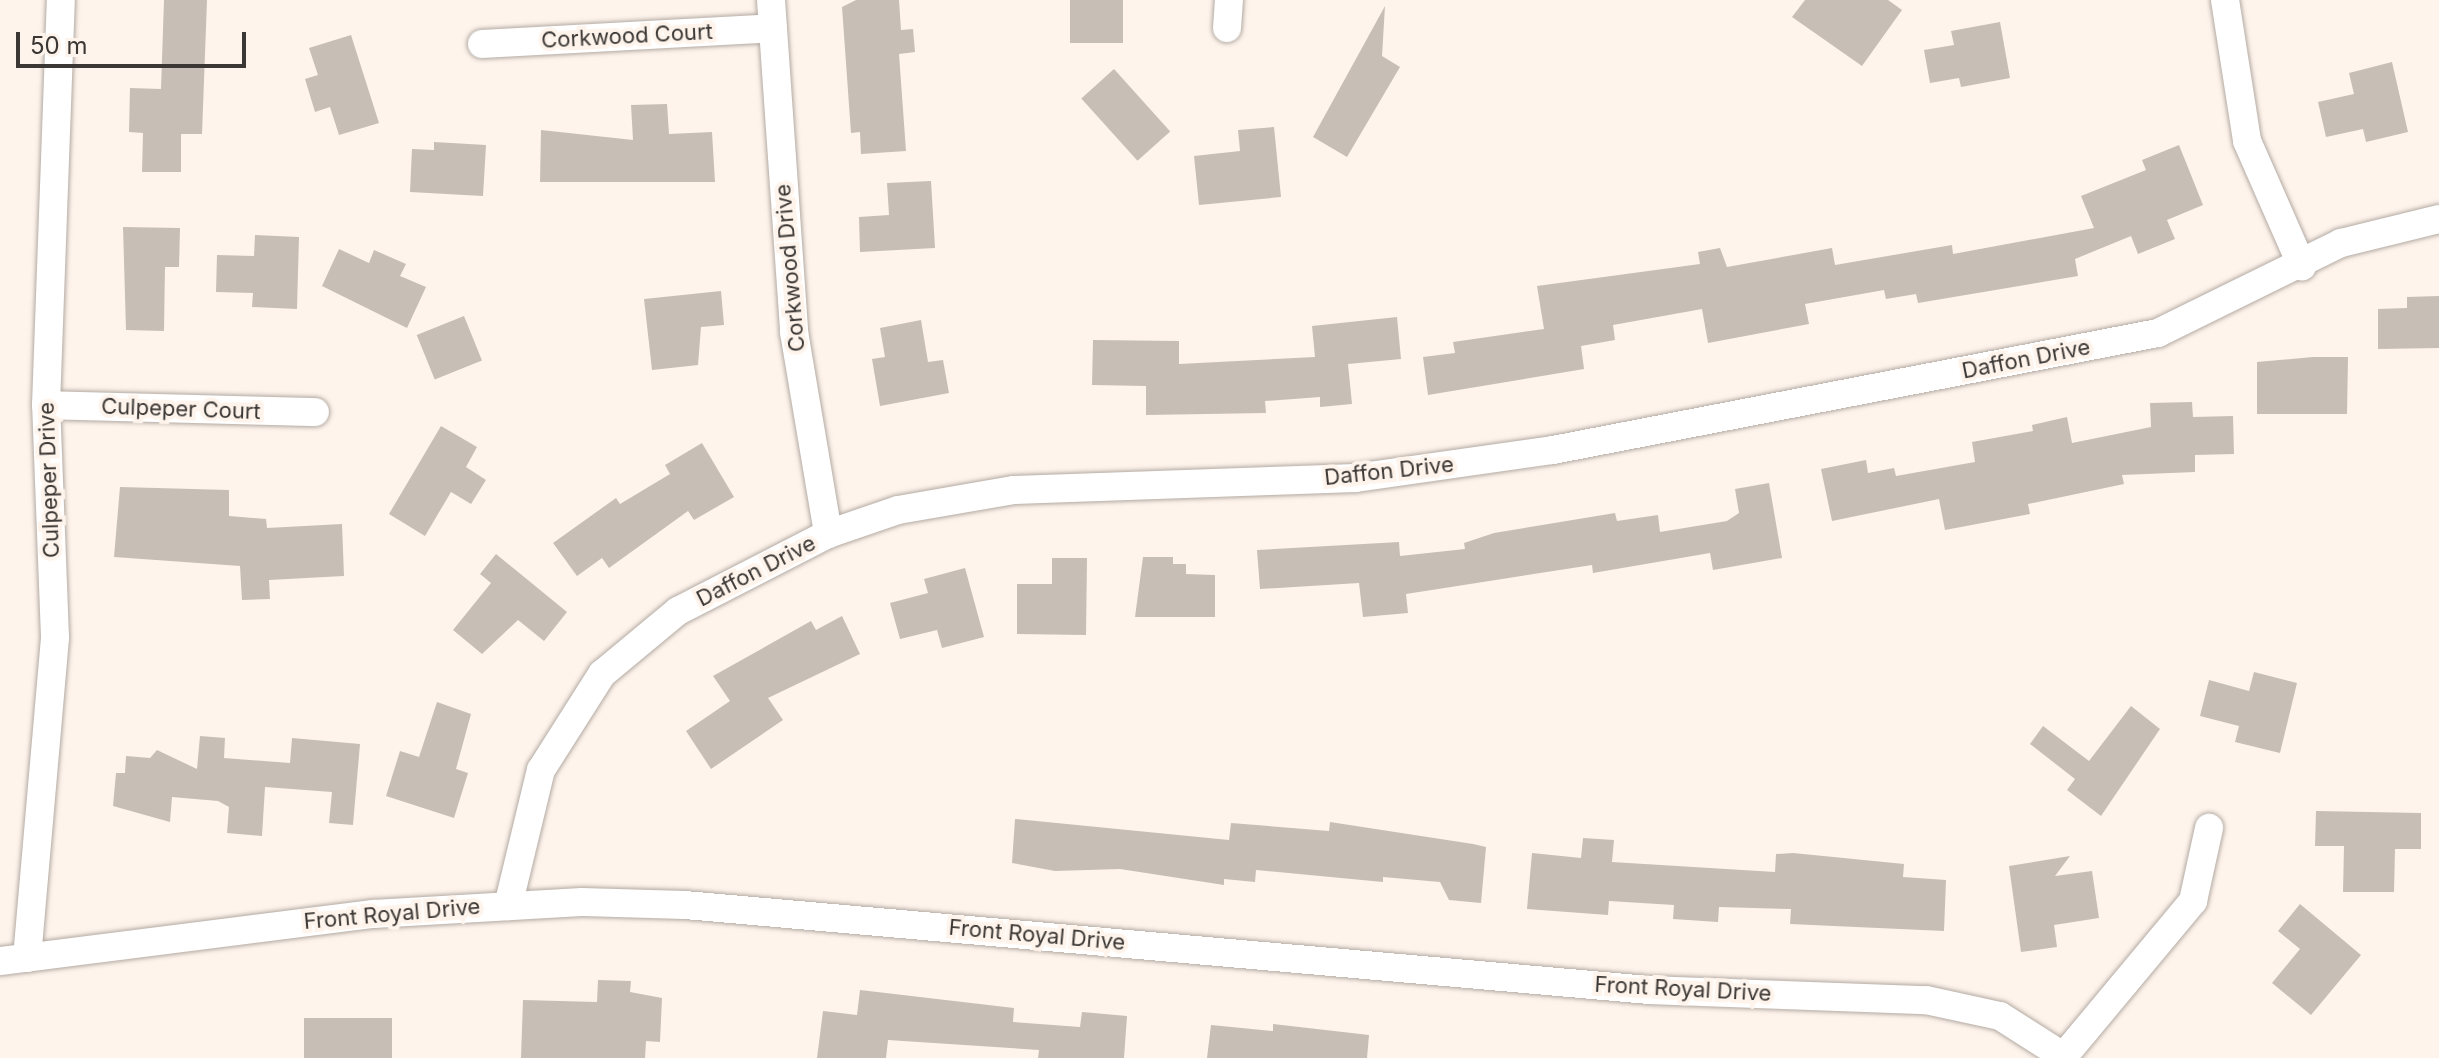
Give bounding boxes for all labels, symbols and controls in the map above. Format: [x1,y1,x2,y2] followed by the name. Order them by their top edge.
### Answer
[20,16,250,66] scale bar
[541,18,713,54] street label: Corkwood Court
[30,31,88,60] text: 50 m
[770,183,810,353] street label: Corkwood Drive
[1960,334,2092,384] street label: Daffon Drive
[101,393,261,425] street label: Culpeper Court
[33,402,65,558] street label: Culpeper Drive
[1323,451,1455,491] street label: Daffon Drive
[692,530,820,612] street label: Daffon Drive
[303,893,481,935] street label: Front Royal Drive
[948,914,1126,956] street label: Front Royal Drive
[1594,971,1772,1007] street label: Front Royal Drive

